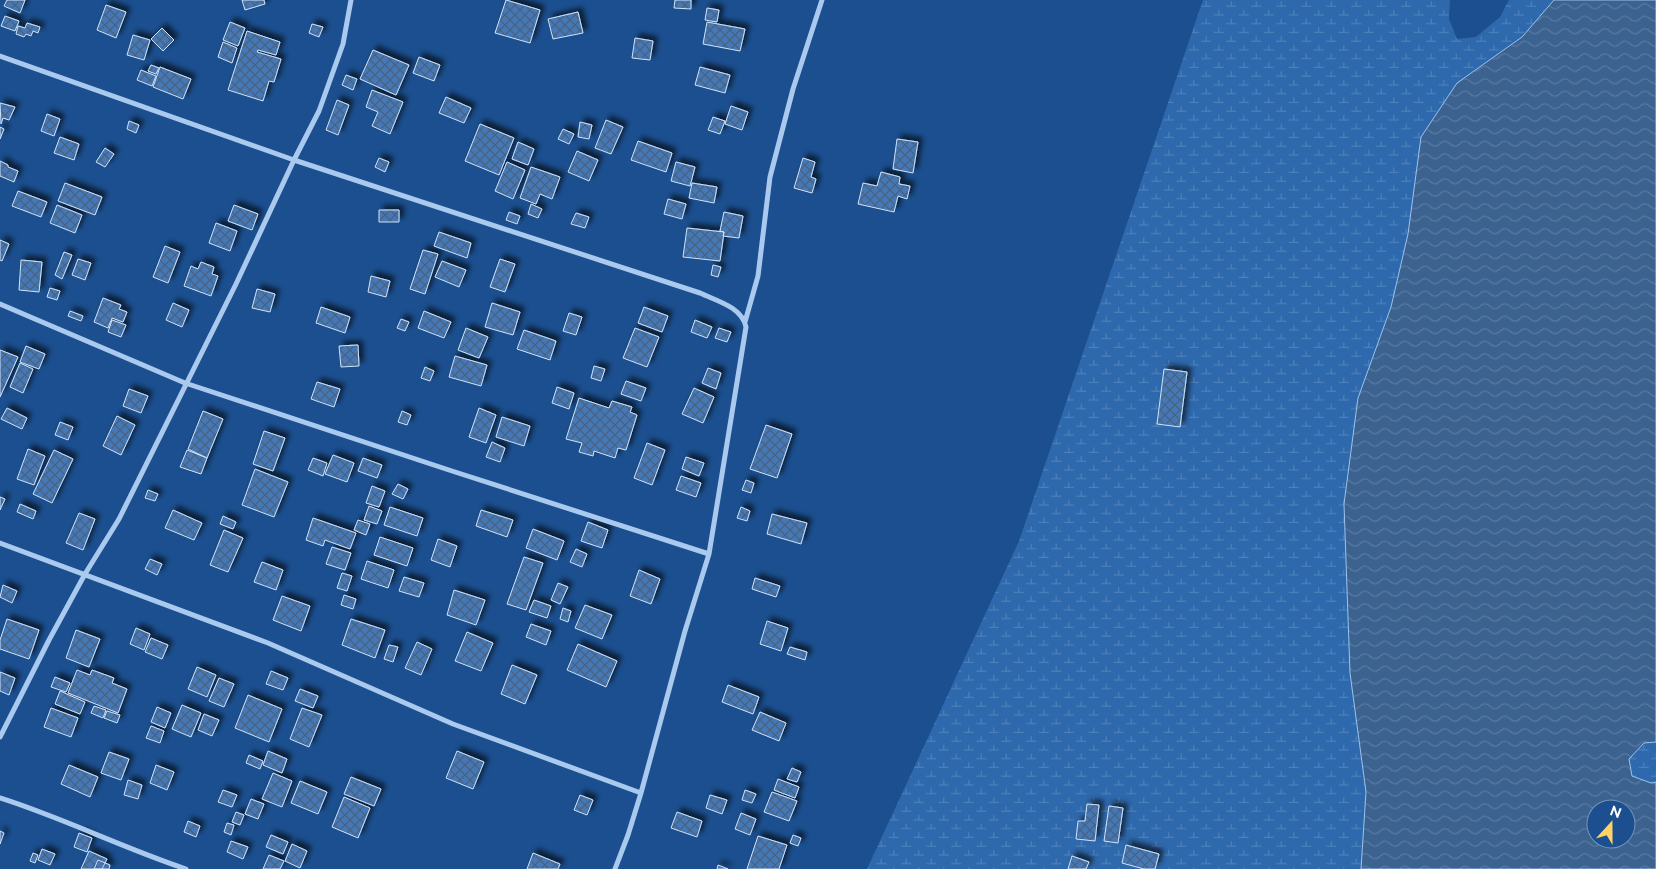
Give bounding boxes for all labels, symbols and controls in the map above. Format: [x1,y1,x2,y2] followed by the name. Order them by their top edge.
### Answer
[1586,799,1636,849] north arrow
[1608,802,1624,821] text: N

